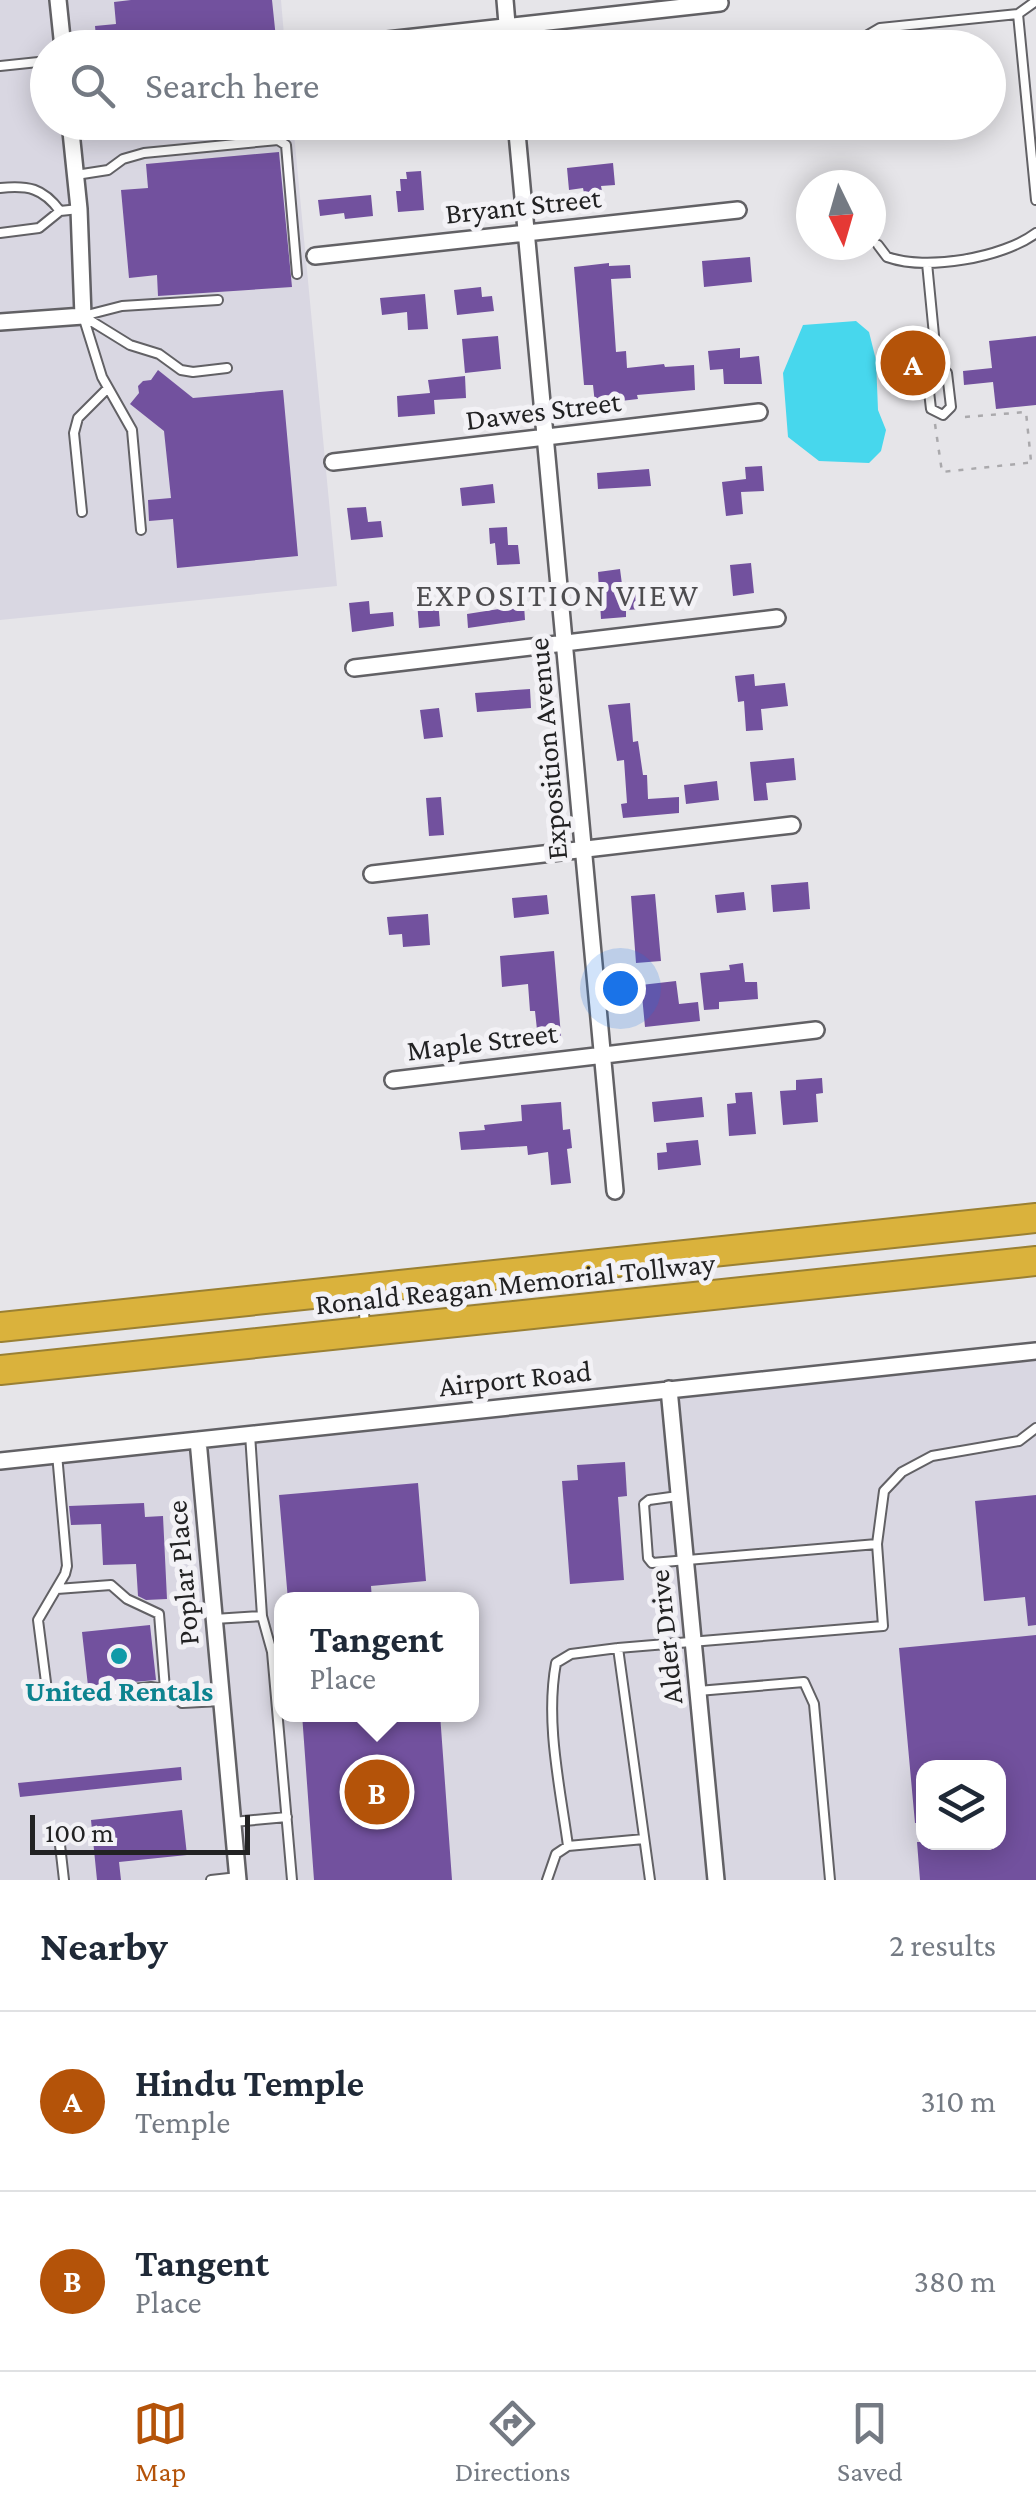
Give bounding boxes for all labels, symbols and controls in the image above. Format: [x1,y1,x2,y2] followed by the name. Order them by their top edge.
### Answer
[30,30,1006,140] search box
[65,58,120,113] icon: search
[145,64,319,106] text: Search here
[796,170,886,260] north arrow
[443,180,604,231] street label: Bryant Street
[880,326,946,400] pin: A
[463,384,624,436] street label: Dawes Street
[416,577,700,613] district label: EXPOSITION VIEW
[521,636,574,861] street label: Exposition Avenue
[595,963,646,1014] your location
[405,1015,560,1068] street label: Maple Street
[313,1246,717,1321] street label: Ronald Reagan Memorial Tollway
[437,1354,593,1403] street label: Airport Road
[159,1499,206,1647] street label: Poplar Place
[642,1568,688,1706] street label: Alder Drive
[274,1592,479,1722] popup
[310,1618,443,1660] text: Tangent
[108,1645,130,1667] marker: United Rentals
[310,1660,376,1696] text: Place
[25,1674,213,1707] place label: United Rentals
[344,1754,410,1830] pin: B
[916,1760,1006,1850] map controls
[916,1760,1006,1850] button: layers
[30,1810,250,1854] scale bar
[45,1817,114,1848] text: 100 m
[40,1922,168,1969] text: Nearby
[889,1927,996,1963] text: 2 results
[135,2062,364,2104] text: Hindu Temple
[63,2083,82,2119] text: A
[920,2083,996,2119] text: 310 m
[135,2104,230,2140] text: Temple
[135,2242,269,2284] text: Tangent
[63,2263,82,2299] text: B
[914,2263,996,2299] text: 380 m
[135,2284,201,2320] text: Place
[133,2396,188,2487] tab: Map
[455,2396,571,2487] tab: Directions
[837,2396,903,2487] tab: Saved

